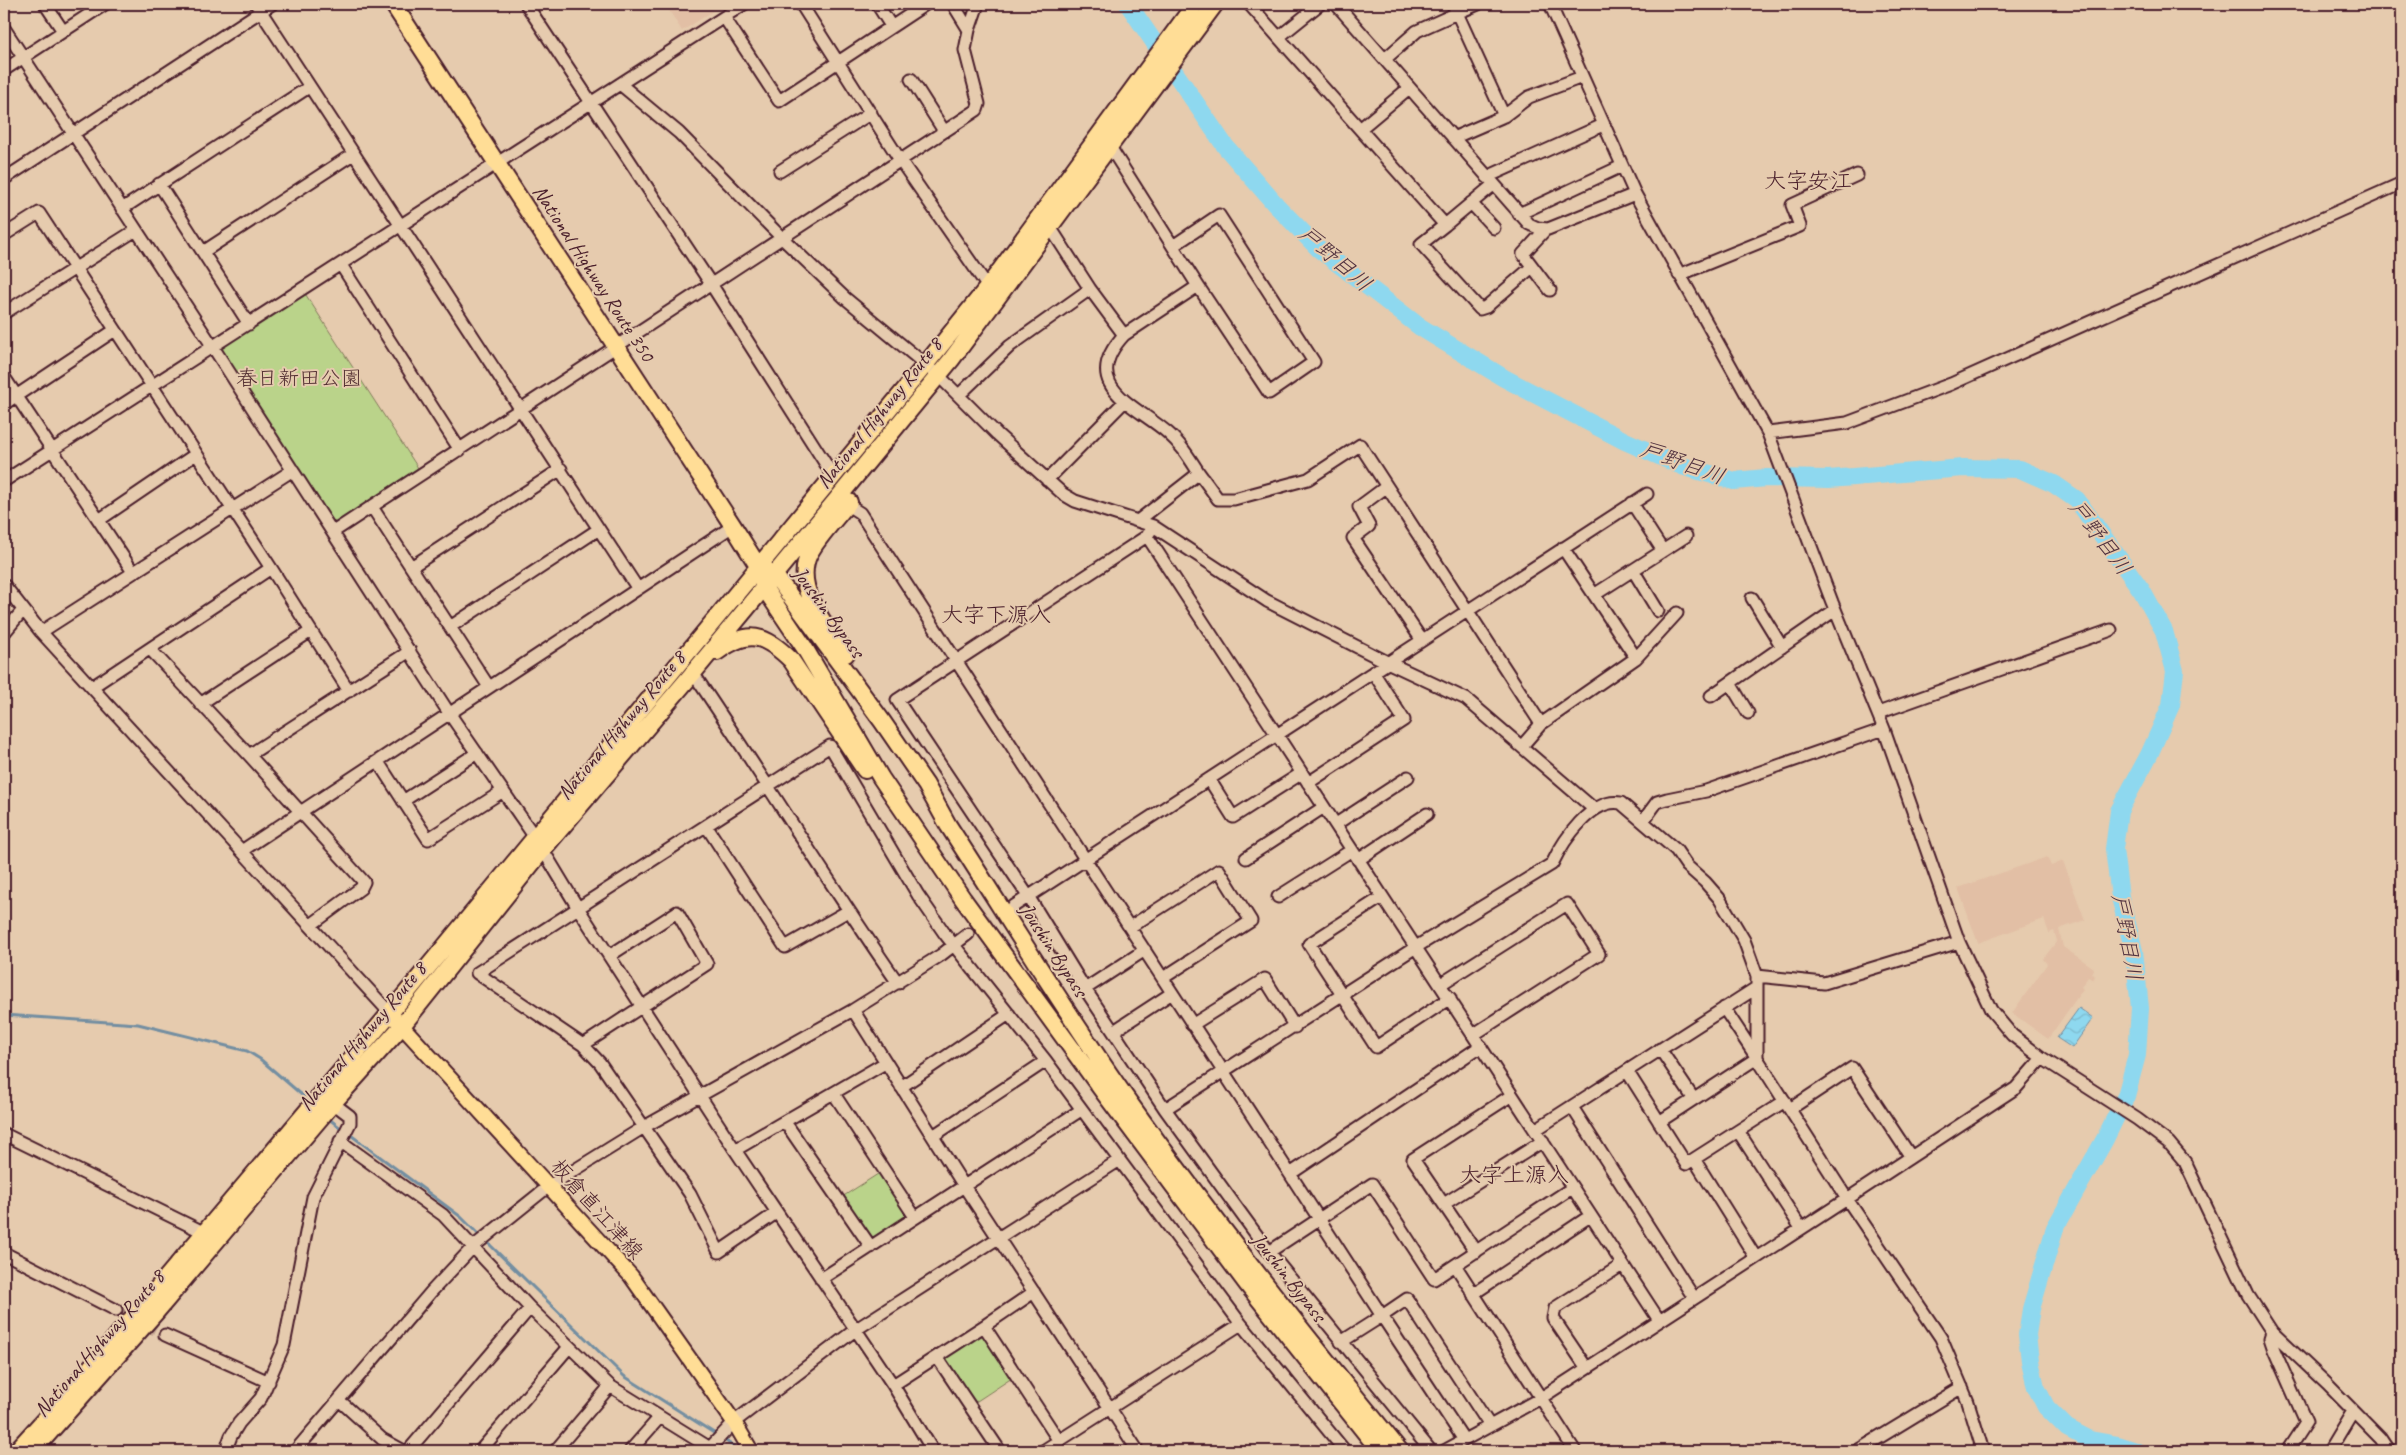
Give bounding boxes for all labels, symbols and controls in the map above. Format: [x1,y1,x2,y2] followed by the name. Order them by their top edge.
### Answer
[1764,167,1852,195] district label: 大字安江
[527,180,662,367] street label: National Highway Route 350
[1293,219,1378,298] water label: 戸野目川
[810,330,949,494] street label: National Highway Route 8
[236,365,362,391] park label: 春日新田公園
[1637,435,1729,491] water label: 戸野目川
[2063,494,2138,581] water label: 戸野目川
[787,561,872,664] street label: Joushin Bypass
[941,601,1051,629] district label: 大字下源入
[551,643,692,805] street label: National Highway Route 8
[2106,891,2148,983] water label: 戸野目川
[1014,898,1095,1003] street label: Joushin Bypass
[292,954,433,1116] street label: National Highway Route 8
[545,1153,649,1265] street label: 板倉直江津線
[1459,1161,1569,1189] district label: 大字上源入
[1245,1226,1333,1328] street label: Joushin Bypass
[28,1262,172,1422] street label: National Highway Route 8

